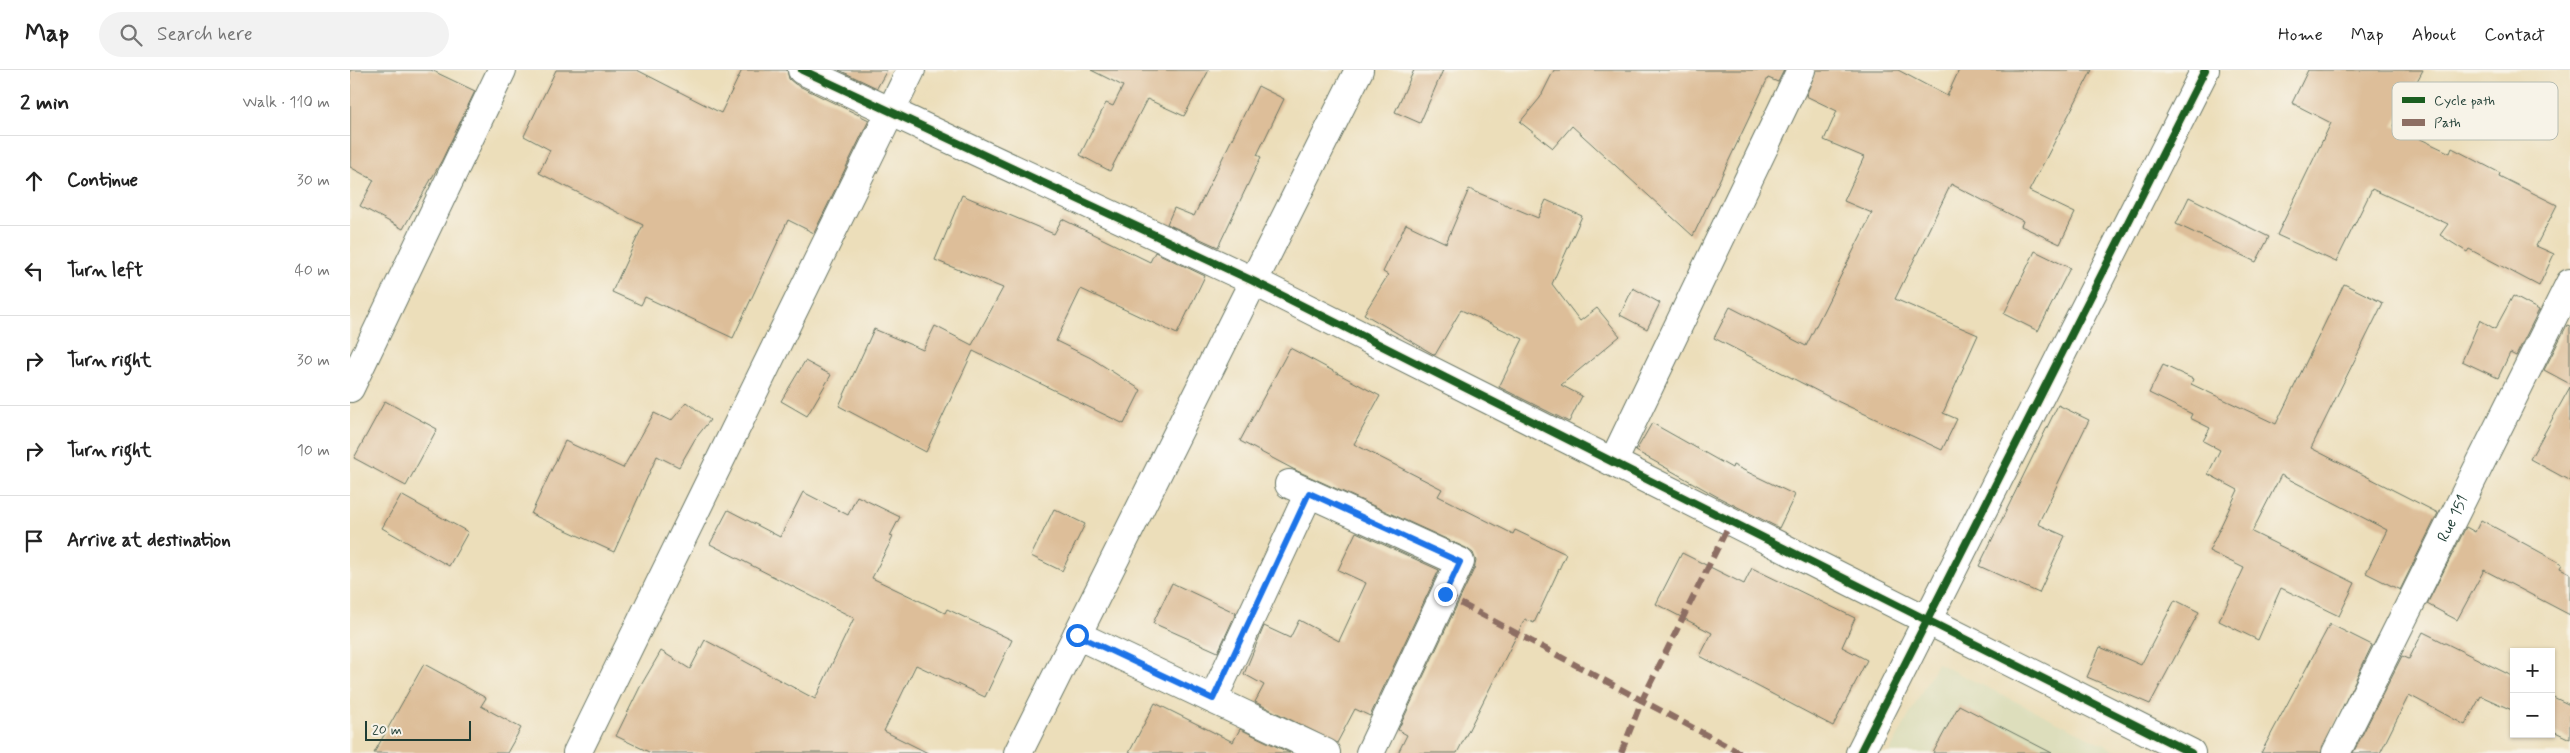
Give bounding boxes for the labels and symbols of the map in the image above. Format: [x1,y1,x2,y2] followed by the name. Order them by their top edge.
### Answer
[2392,82,2558,140] legend
[2434,92,2495,110] text: Cycle path
[2434,114,2461,132] text: Path
[2432,491,2473,546] street label: Rue 151
[1434,583,1457,606] route end
[1066,624,1089,647] route start
[365,718,471,741] scale bar

